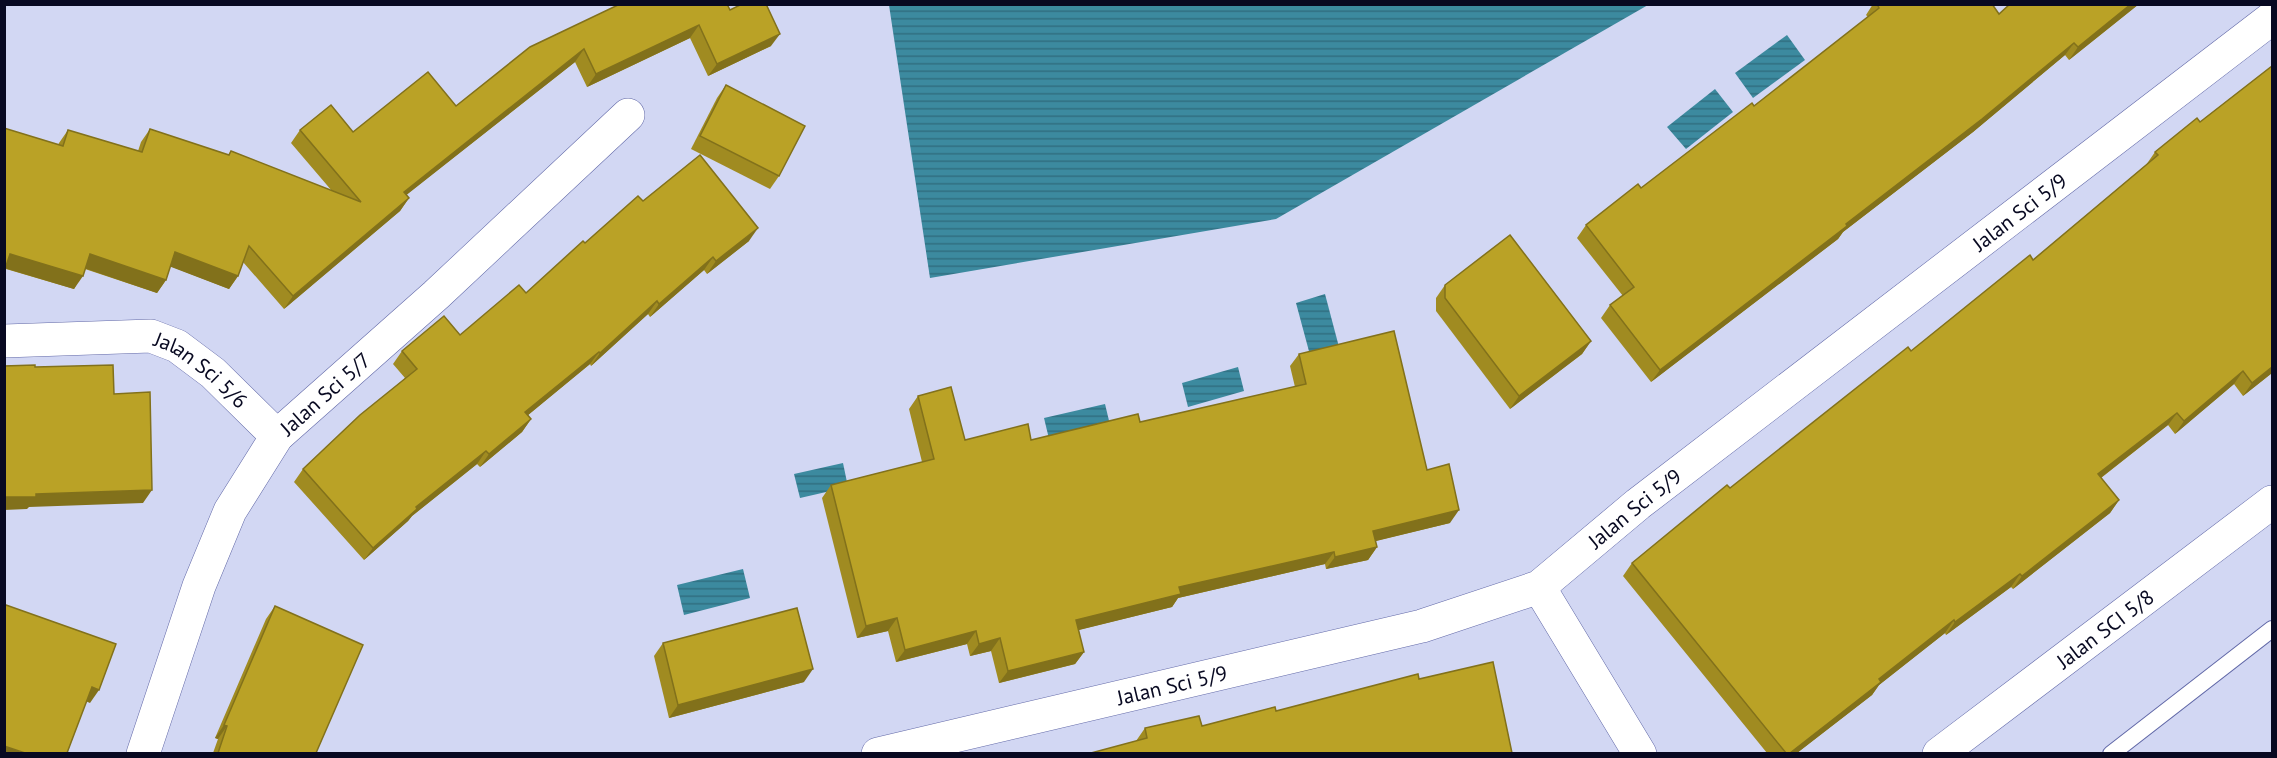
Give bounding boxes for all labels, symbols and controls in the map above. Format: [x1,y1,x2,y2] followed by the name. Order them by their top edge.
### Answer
[1966,167,2072,257] street label: Jalan Sci 5/9
[150,325,254,414] street label: Jalan Sci 5/6
[273,346,376,441] street label: Jalan Sci 5/7
[1581,462,1687,555] street label: Jalan Sci 5/9
[2050,583,2159,675] street label: Jalan SCI 5/8
[1113,659,1230,711] street label: Jalan Sci 5/9

